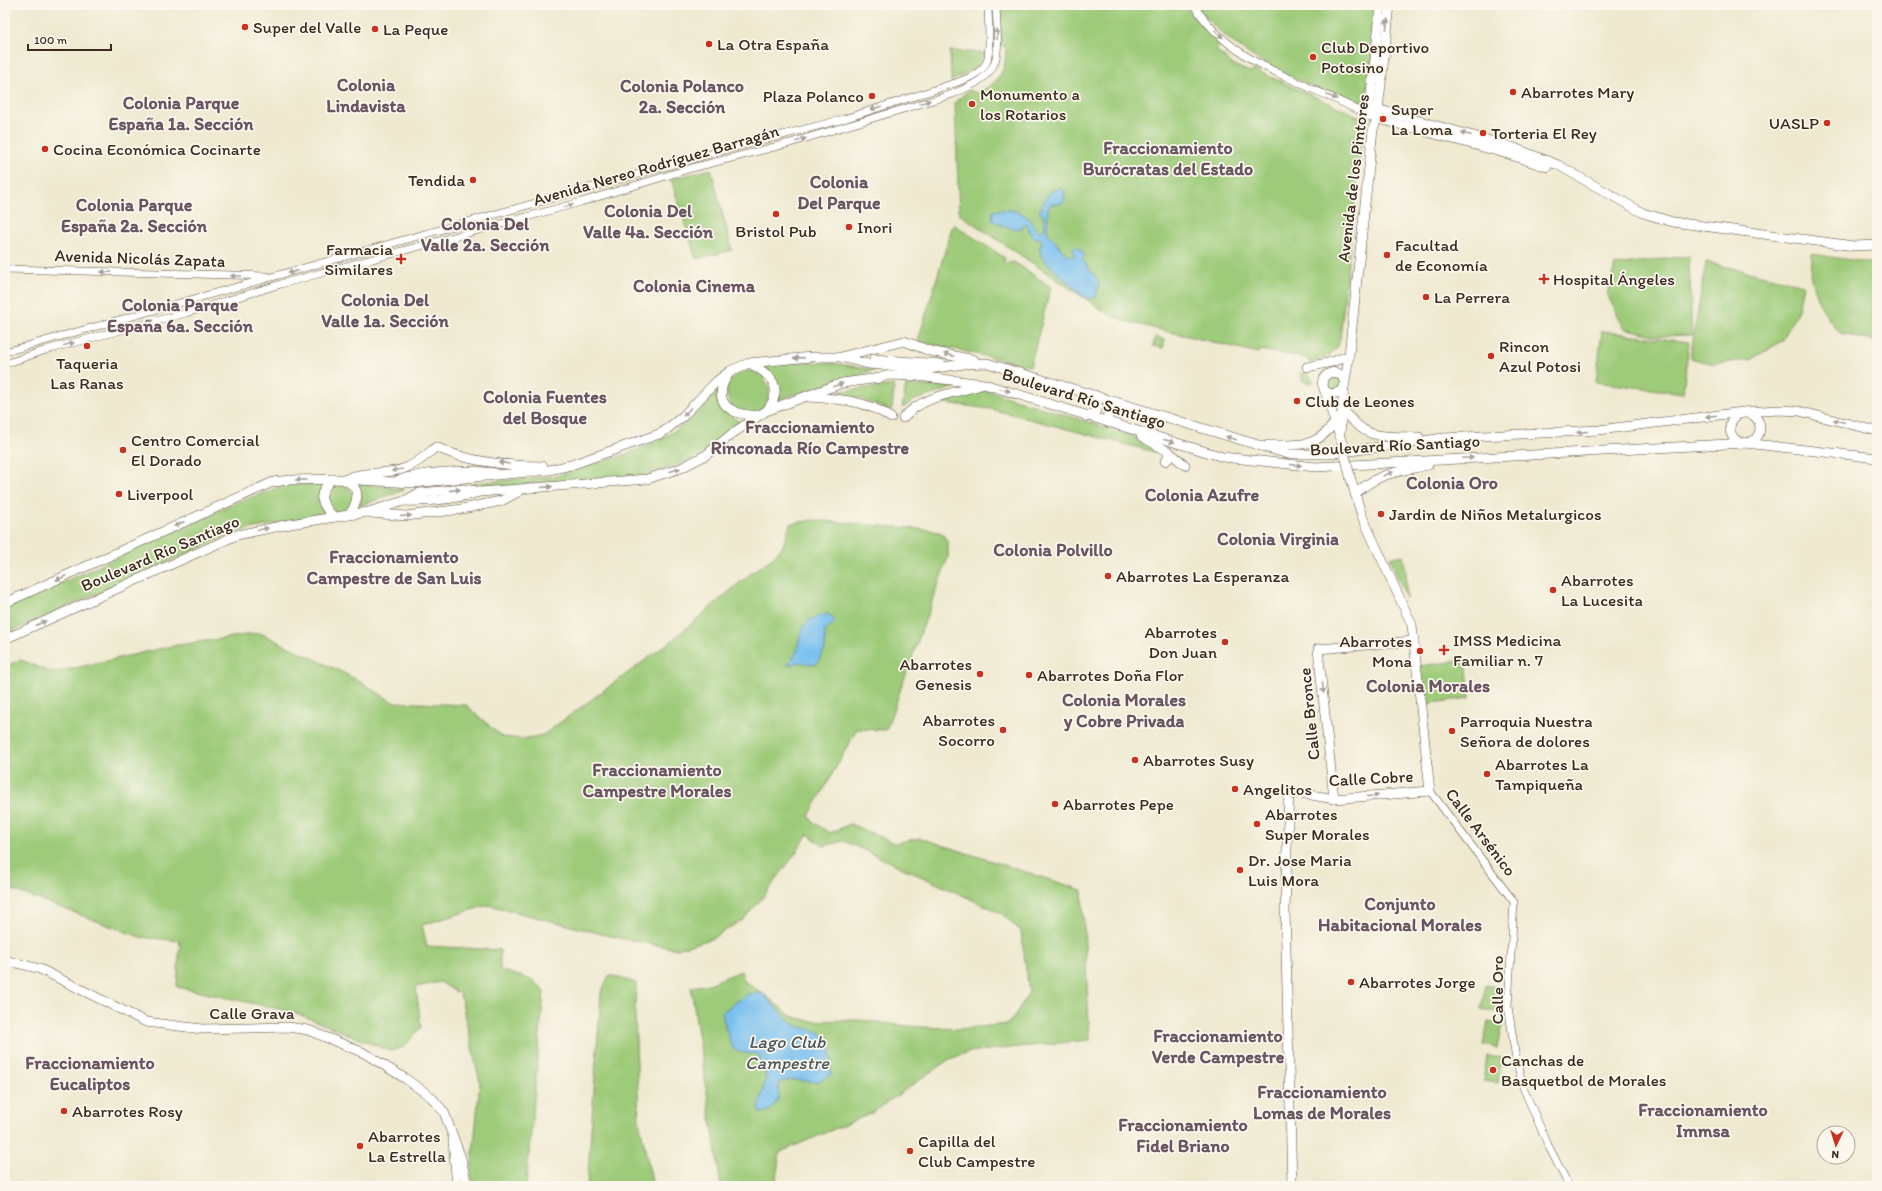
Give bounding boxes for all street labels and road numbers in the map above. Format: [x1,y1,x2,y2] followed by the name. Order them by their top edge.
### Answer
[1333,93,1373,263] street label: Avenida de los Pintores
[531,120,782,210] street label: Avenida Nereo Rodríguez Barragán
[54,245,226,271] street label: Avenida Nicolás Zapata
[1000,364,1168,432] street label: Boulevard Río Santiago
[1310,431,1480,459] street label: Boulevard Río Santiago
[78,511,242,595] street label: Boulevard Río Santiago
[1294,667,1324,761] street label: Calle Bronce
[1328,766,1414,790] street label: Calle Cobre
[1442,784,1520,880] street label: Calle Arsénico
[1487,955,1507,1025] street label: Calle Oro
[209,1003,295,1023] street label: Calle Grava

